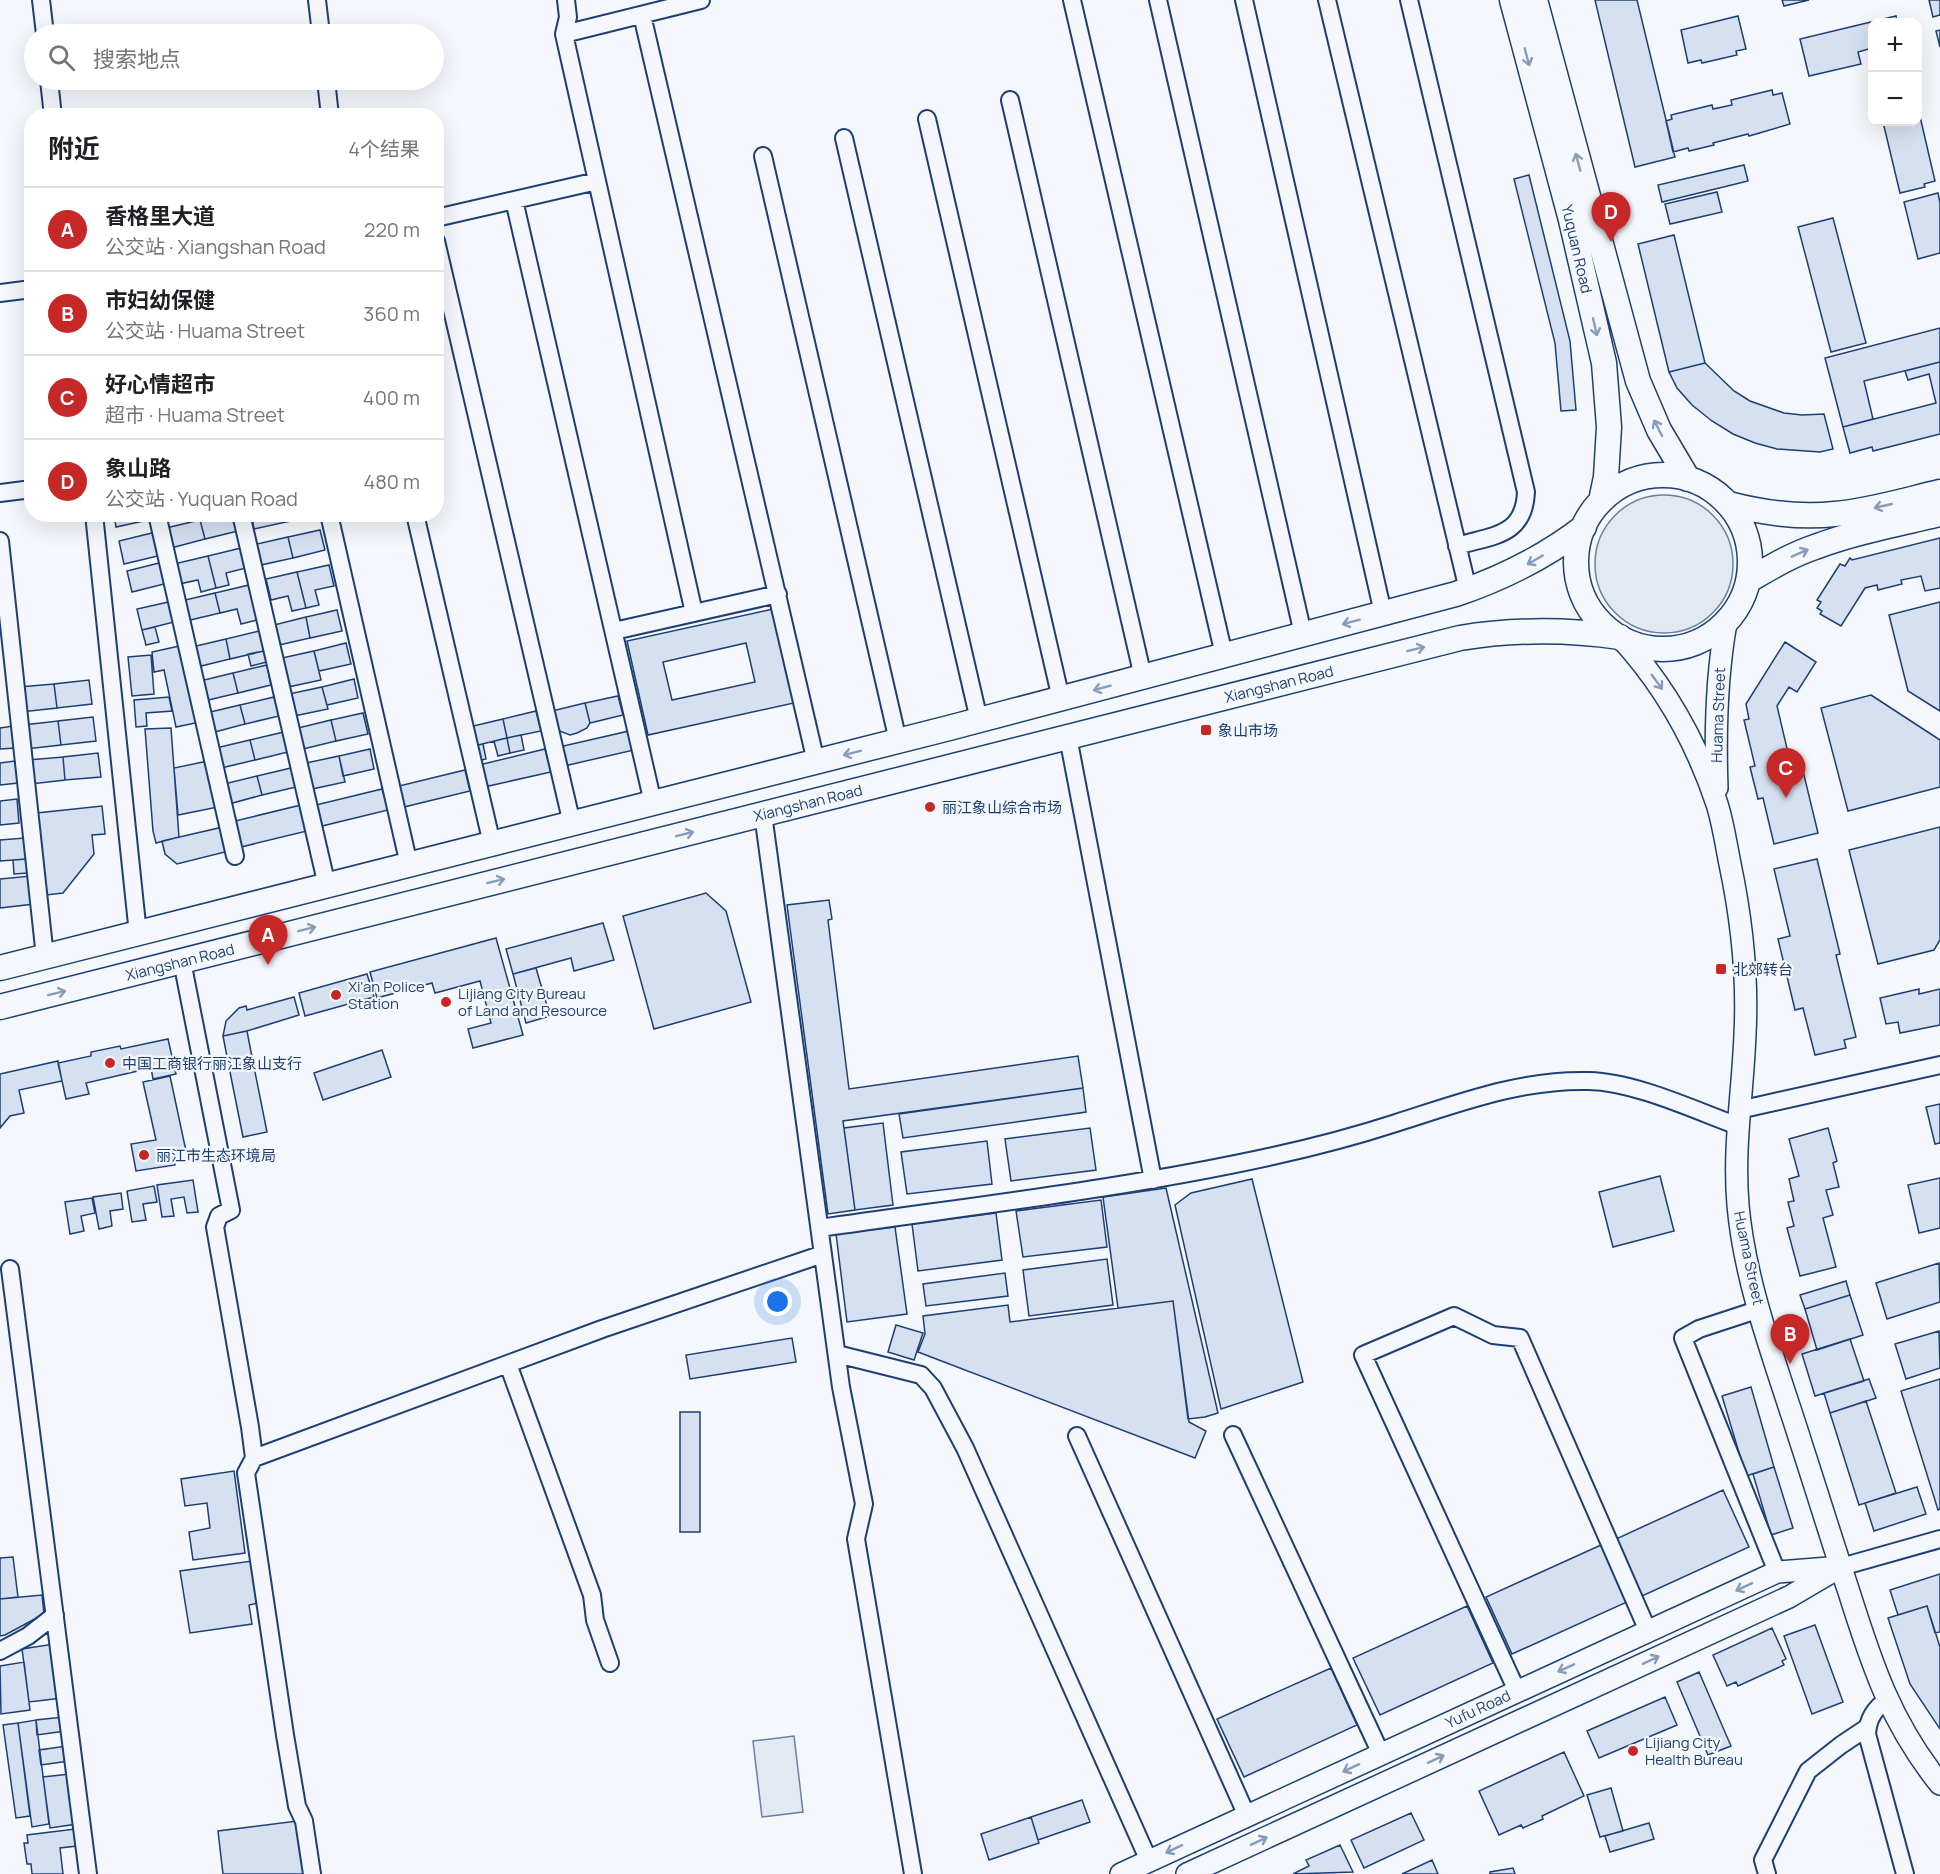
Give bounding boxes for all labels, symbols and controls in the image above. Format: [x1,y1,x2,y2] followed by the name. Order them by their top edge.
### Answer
[1868,18,1922,126] map controls
[1868,18,1922,72] button: +
[24,24,444,90] search box
[45,41,78,74] icon: search
[93,44,181,74] text: 搜索地点
[1522,47,1534,66] one-way arrow
[1868,72,1922,126] button: −
[48,130,100,166] text: 附近
[348,135,420,162] text: 4个结果
[1572,153,1584,172] one-way arrow
[1592,192,1630,242] pin: D
[105,201,215,231] text: 香格里大道
[1557,203,1597,295] street label: Yuquan Road
[61,216,74,243] text: A
[364,216,420,243] text: 220 m
[105,233,326,260] text: 公交站 · Xiangshan Road
[105,285,215,315] text: 市妇幼保健
[61,300,74,327] text: B
[363,300,420,327] text: 360 m
[105,317,305,344] text: 公交站 · Huama Street
[1590,317,1602,336] one-way arrow
[105,369,215,399] text: 好心情超市
[60,384,75,411] text: C
[363,384,420,411] text: 400 m
[105,401,285,428] text: 超市 · Huama Street
[1652,420,1663,438] one-way arrow
[105,453,171,483] text: 象山路
[60,468,75,495] text: D
[363,468,420,495] text: 480 m
[105,485,298,512] text: 公交站 · Yuquan Road
[1874,500,1893,512] one-way arrow
[1791,547,1809,558] one-way arrow
[1527,555,1544,567] one-way arrow
[1342,616,1361,628] one-way arrow
[1407,642,1426,654] one-way arrow
[1222,660,1336,708] street label: Xiangshan Road
[1706,667,1730,763] street label: Huama Street
[1651,673,1663,689] one-way arrow
[1092,682,1111,694] one-way arrow
[1218,720,1278,741] place label: 象山市场
[1199,723,1213,737] marker: 象山市场
[843,747,862,759] one-way arrow
[1766,748,1806,798] pin: C
[751,779,865,827] street label: Xiangshan Road
[942,797,1062,818] place label: 丽江象山综合市场
[923,800,937,814] marker: 丽江象山综合市场
[675,827,694,839] one-way arrow
[486,875,505,887] one-way arrow
[248,916,288,965] pin: A
[297,923,316,935] one-way arrow
[123,938,237,986] street label: Xiangshan Road
[1733,959,1793,980] place label: 北郊转台
[1714,962,1728,976] marker: 北郊转台
[348,976,425,1014] place label: Xi'an Police Station
[458,983,607,1021] place label: Lijiang City Bureau of Land and Resource
[47,986,66,998] one-way arrow
[329,988,343,1002] marker: Xi'an Police Station
[439,995,453,1009] marker: Lijiang City Bureau of Land and Resource
[122,1053,302,1074] place label: 中国工商银行丽江象山支行
[103,1056,117,1070] marker: 中国工商银行丽江象山支行
[156,1145,276,1166] place label: 丽江市生态环境局
[137,1148,151,1162] marker: 丽江市生态环境局
[1729,1209,1769,1307] street label: Huama Street
[763,1287,792,1316] your location
[1770,1314,1810,1364] pin: B
[1735,1582,1753,1594] one-way arrow
[1642,1653,1660,1665] one-way arrow
[1558,1663,1576,1675] one-way arrow
[1442,1685,1514,1733] street label: Yufu Road
[1645,1732,1743,1770] place label: Lijiang City Health Bureau
[1626,1744,1640,1758] marker: Lijiang City Health Bureau
[1426,1752,1444,1764] one-way arrow
[1342,1762,1360,1774] one-way arrow
[1249,1834,1267,1846] one-way arrow
[1165,1845,1183,1856] one-way arrow

